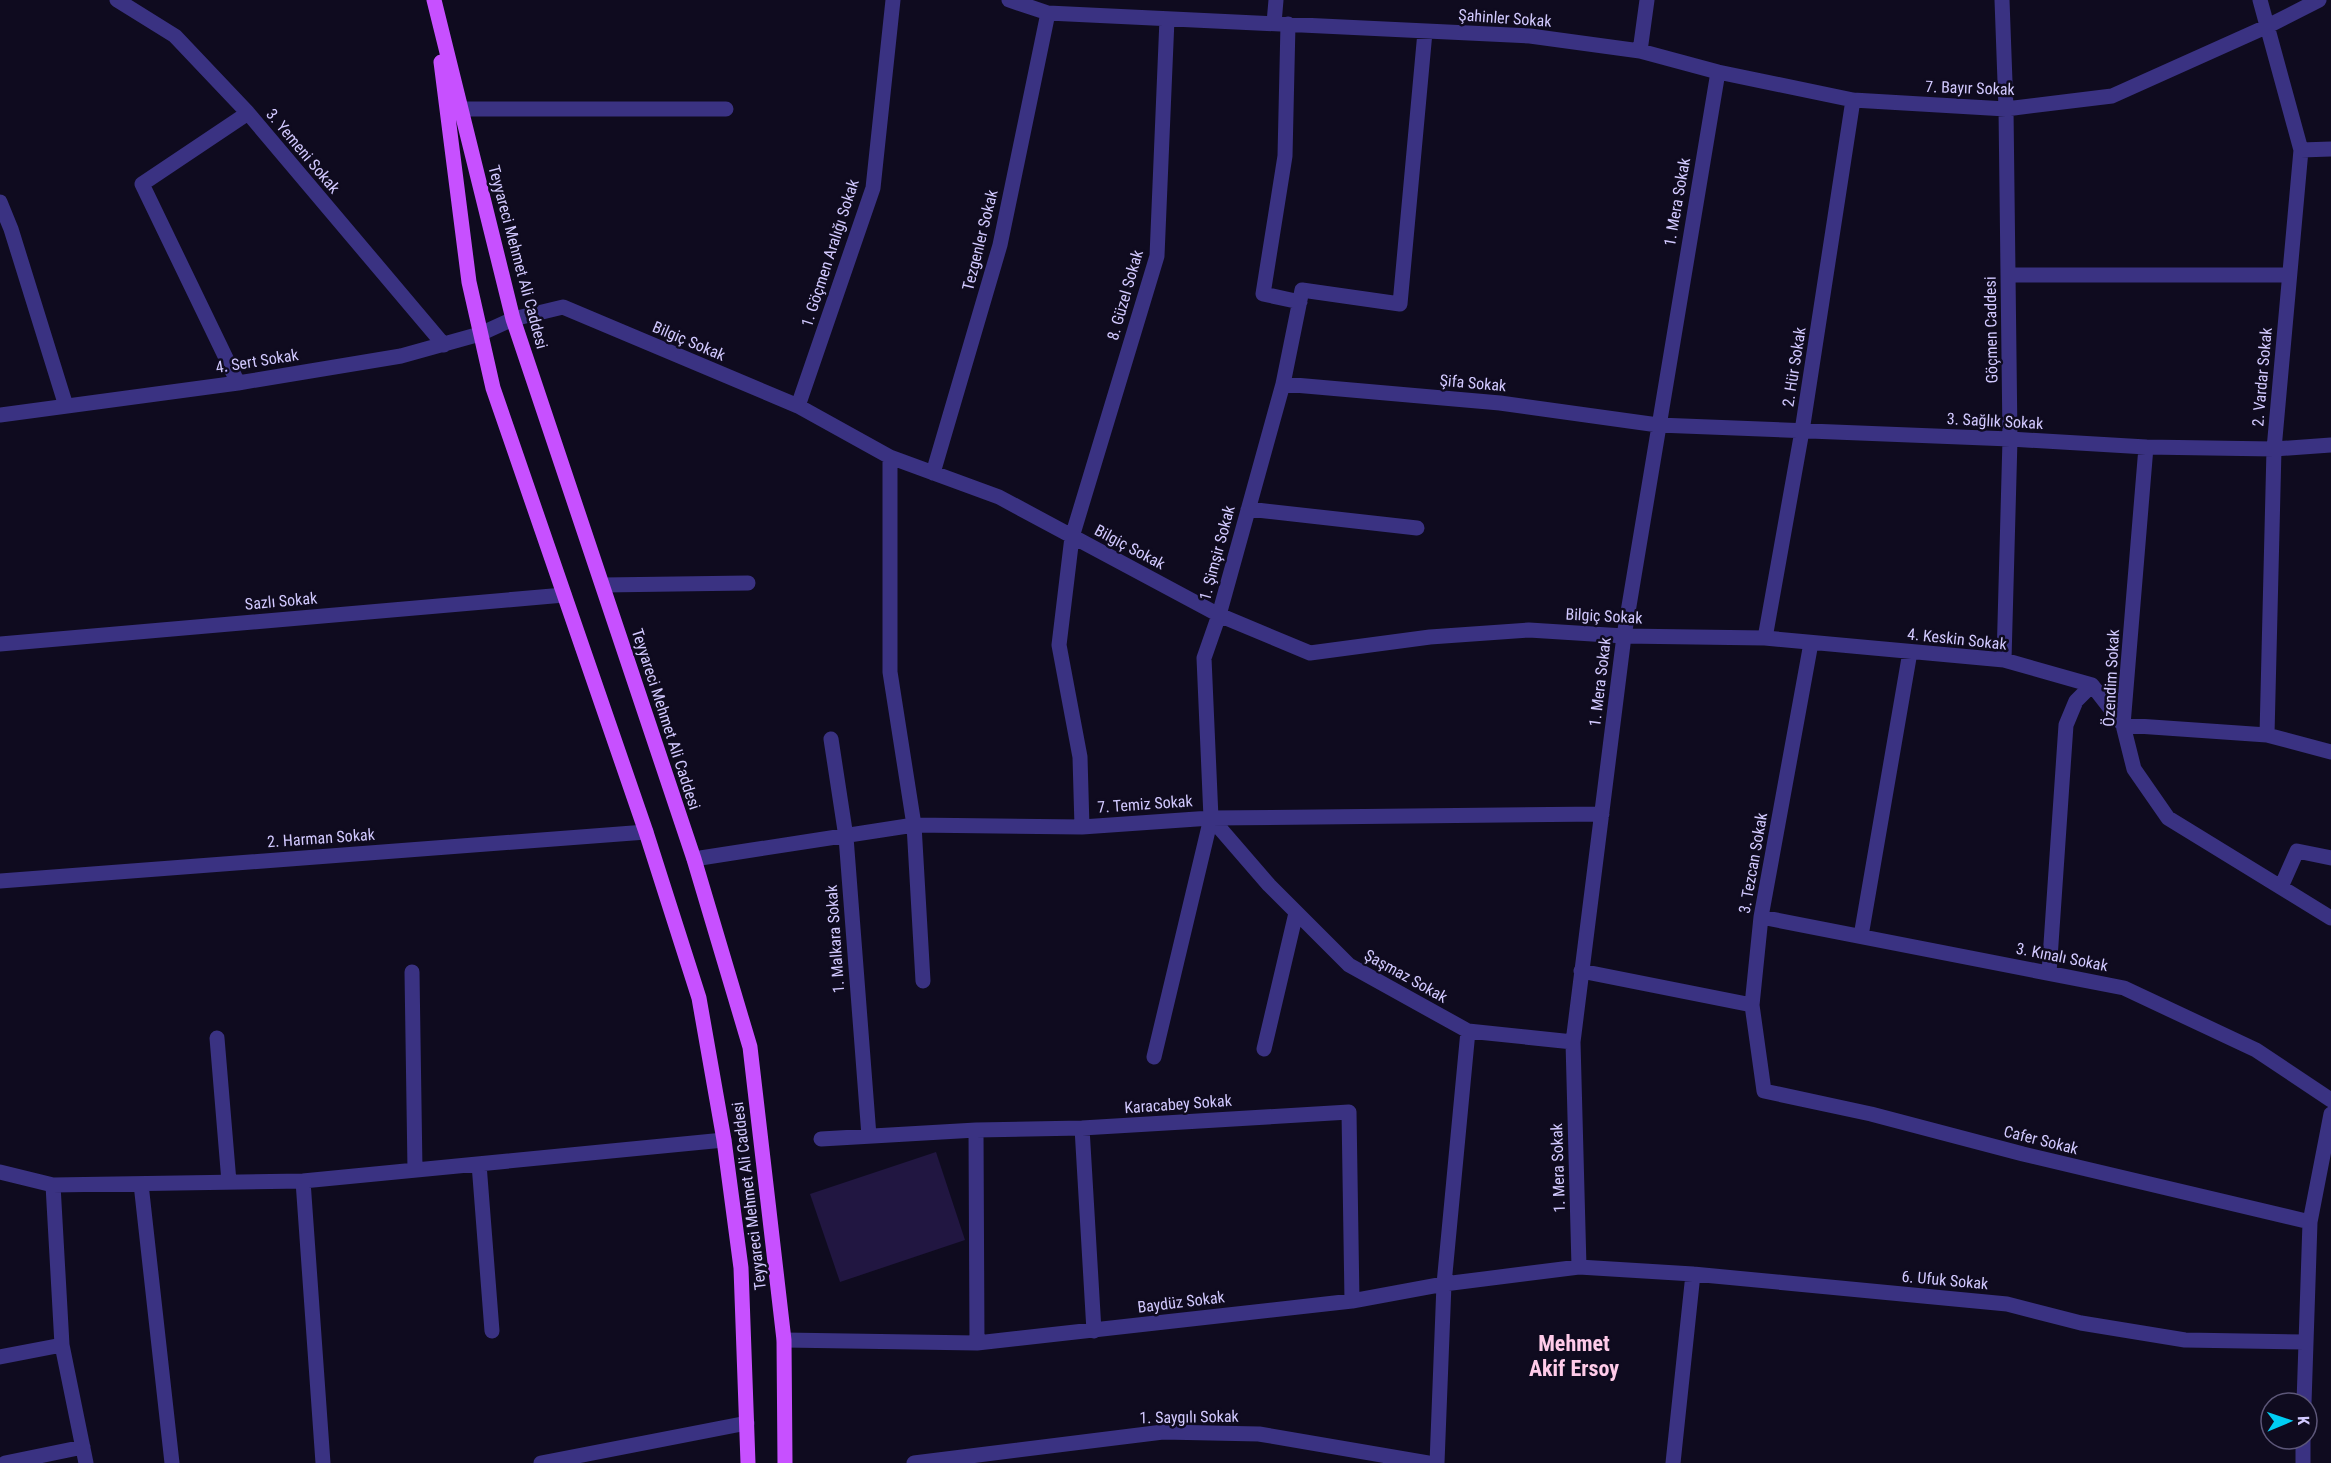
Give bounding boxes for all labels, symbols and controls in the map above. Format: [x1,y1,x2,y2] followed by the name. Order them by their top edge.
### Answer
[1458,5,1553,31] street label: Şahinler Sokak
[1925,77,2016,99] street label: 7. Bayır Sokak
[262,105,344,198] street label: 3. Yemeni Sokak
[1660,155,1694,248] street label: 1. Mera Sokak
[484,163,552,351] street label: Teyyareci Mehmet Ali Caddesi
[797,176,863,329] street label: 1. Göçmen Aralığı Sokak
[958,187,1002,292] street label: Tezgenler Sokak
[1103,247,1147,342] street label: 8. Güzel Sokak
[1981,276,2001,384] street label: Göçmen Caddesi
[650,317,729,365] street label: Bilgiç Sokak
[1778,325,1810,408] street label: 2. Hür Sokak
[2248,326,2276,427] street label: 2. Vardar Sokak
[214,345,301,377] street label: 4. Sert Sokak
[1439,371,1508,395] street label: Şifa Sokak
[1946,409,2044,433] street label: 3. Sağlık Sokak
[1195,503,1239,603] street label: 1. Şimşir Sokak
[1091,521,1169,574] street label: Bilgiç Sokak
[244,588,319,614] street label: Sazlı Sokak
[1565,604,1644,628] street label: Bilgiç Sokak
[1906,624,2008,654] street label: 4. Keskin Sokak
[628,626,704,812] street label: Teyyareci Mehmet Ali Caddesi
[2099,628,2123,727] street label: Özendim Sokak
[1585,636,1615,728] street label: 1. Mera Sokak
[1097,791,1194,817] street label: 7. Temiz Sokak
[1735,810,1771,915] street label: 3. Tezcan Sokak
[267,825,376,851] street label: 2. Harman Sokak
[822,883,848,994] street label: 1. Malkara Sokak
[2014,939,2110,975] street label: 3. Kınalı Sokak
[1361,945,1452,1007] street label: Şaşmaz Sokak
[1124,1091,1233,1117] street label: Karacabey Sokak
[728,1101,770,1291] street label: Teyyareci Mehmet Ali Caddesi
[1547,1122,1569,1213] street label: 1. Mera Sokak
[2002,1122,2081,1159] street label: Cafer Sokak
[1901,1267,1990,1293] street label: 6. Ufuk Sokak
[1136,1287,1226,1317] street label: Baydüz Sokak
[1529,1331,1619,1381] district label: Mehmet Akif Ersoy
[2259,1391,2319,1451] north arrow
[1139,1407,1240,1427] street label: 1. Saygılı Sokak
[2294,1416,2313,1425] text: K

